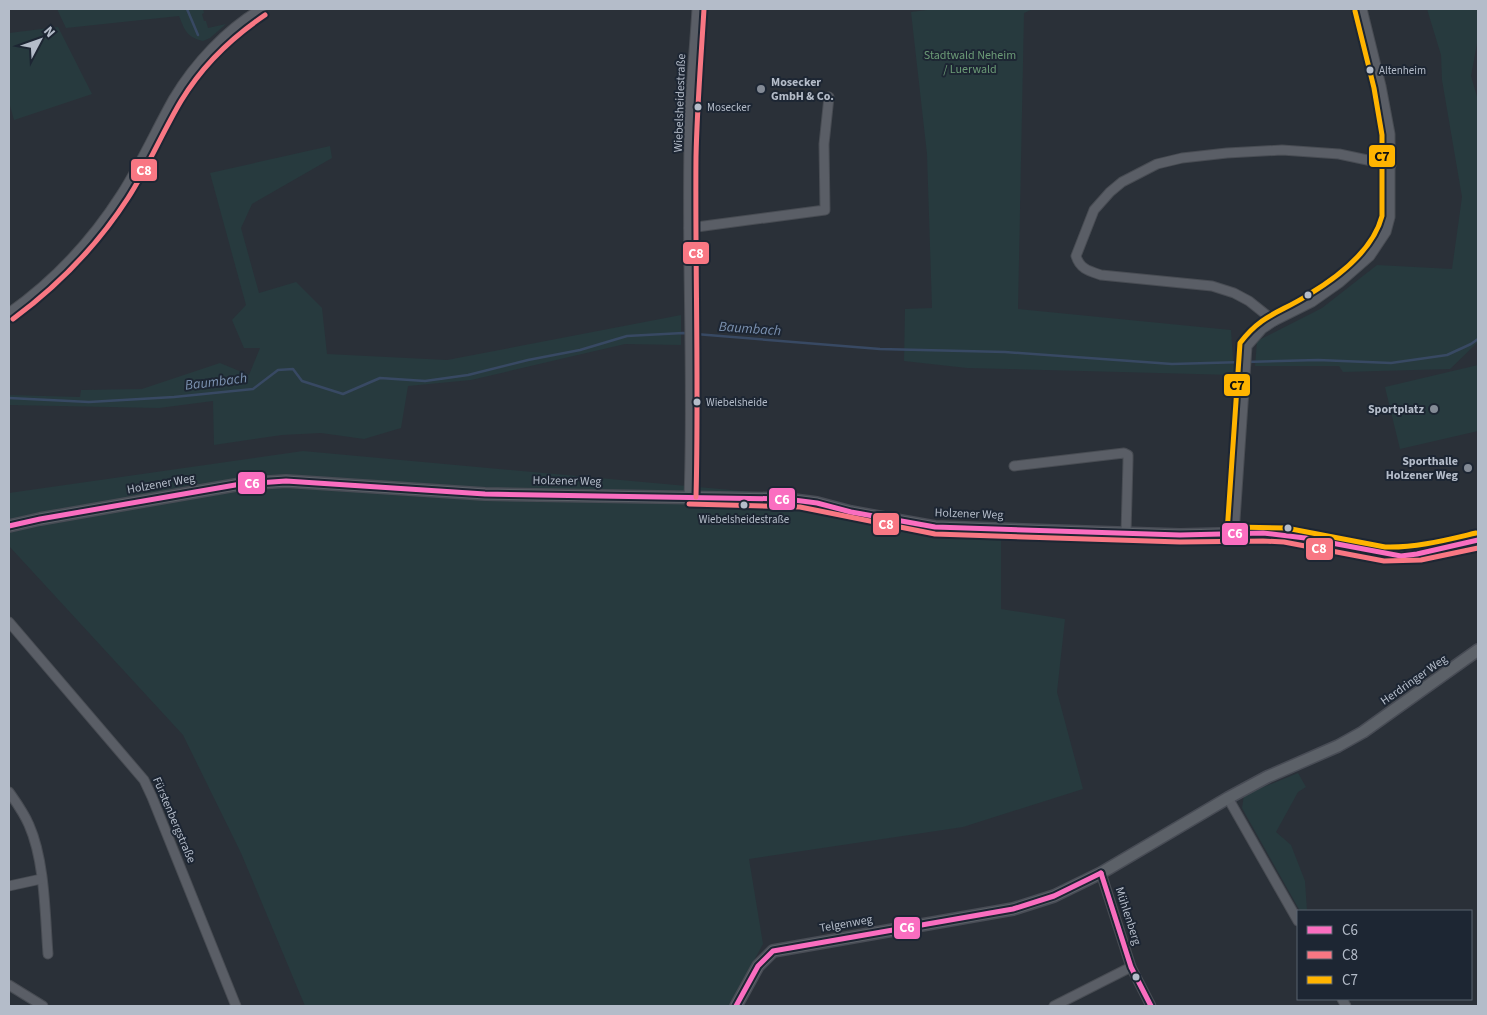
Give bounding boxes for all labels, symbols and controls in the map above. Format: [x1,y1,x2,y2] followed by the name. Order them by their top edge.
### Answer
[15,15,65,65] north arrow
[38,22,60,42] text: N
[924,47,1016,78] park label: Stadtwald Neheim / Luerwald
[670,53,690,153] street label: Wiebelsheidestraße
[1379,63,1426,78] place label: Altenheim
[1365,65,1375,75] marker: Altenheim
[771,74,834,105] place label: Mosecker GmbH & Co.
[755,83,767,95] marker: Mosecker GmbH & Co.
[707,100,751,115] place label: Mosecker
[693,102,703,112] marker: Mosecker
[1368,144,1396,168] line badge: C7
[1374,147,1390,167] text: C7
[130,158,158,182] line badge: C8
[136,161,152,181] text: C8
[682,241,710,265] line badge: C8
[688,244,704,264] text: C8
[1303,290,1313,300] unlabelled marker
[718,317,782,341] water label: Baumbach
[184,368,248,396] water label: Baumbach
[1223,373,1251,397] line badge: C7
[1229,376,1245,396] text: C7
[706,395,768,410] place label: Wiebelsheide
[692,397,702,407] marker: Wiebelsheide
[1368,401,1424,418] place label: Sportplatz
[1428,403,1440,415] marker: Sportplatz
[1386,453,1459,484] place label: Sporthalle Holzener Weg
[1462,462,1474,474] marker: Sporthalle Holzener Weg
[126,470,196,498] street label: Holzener Weg
[237,471,266,495] line badge: C6
[532,472,602,490] street label: Holzener Weg
[244,474,260,494] text: C6
[768,487,796,511] line badge: C6
[774,490,790,510] text: C6
[739,500,749,510] marker: Wiebelsheidestraße
[934,504,1004,524] street label: Holzener Weg
[699,512,790,527] place label: Wiebelsheidestraße
[872,512,900,536] line badge: C8
[878,515,894,535] text: C8
[1221,522,1249,546] line badge: C6
[1283,523,1293,533] unlabelled marker
[1227,524,1243,544] text: C6
[1305,537,1334,561] line badge: C8
[1311,539,1327,559] text: C8
[1377,651,1451,709] street label: Herdringer Weg
[148,774,200,866] street label: Fürstenbergstraße
[1111,885,1145,947] street label: Mühlenberg
[1297,910,1472,1000] legend
[818,911,874,937] street label: Telgenweg
[893,916,921,940] line badge: C6
[899,918,915,938] text: C6
[1342,920,1358,941] text: C6
[1342,945,1358,966] text: C8
[1342,970,1358,991] text: C7
[1131,972,1141,982] unlabelled marker

